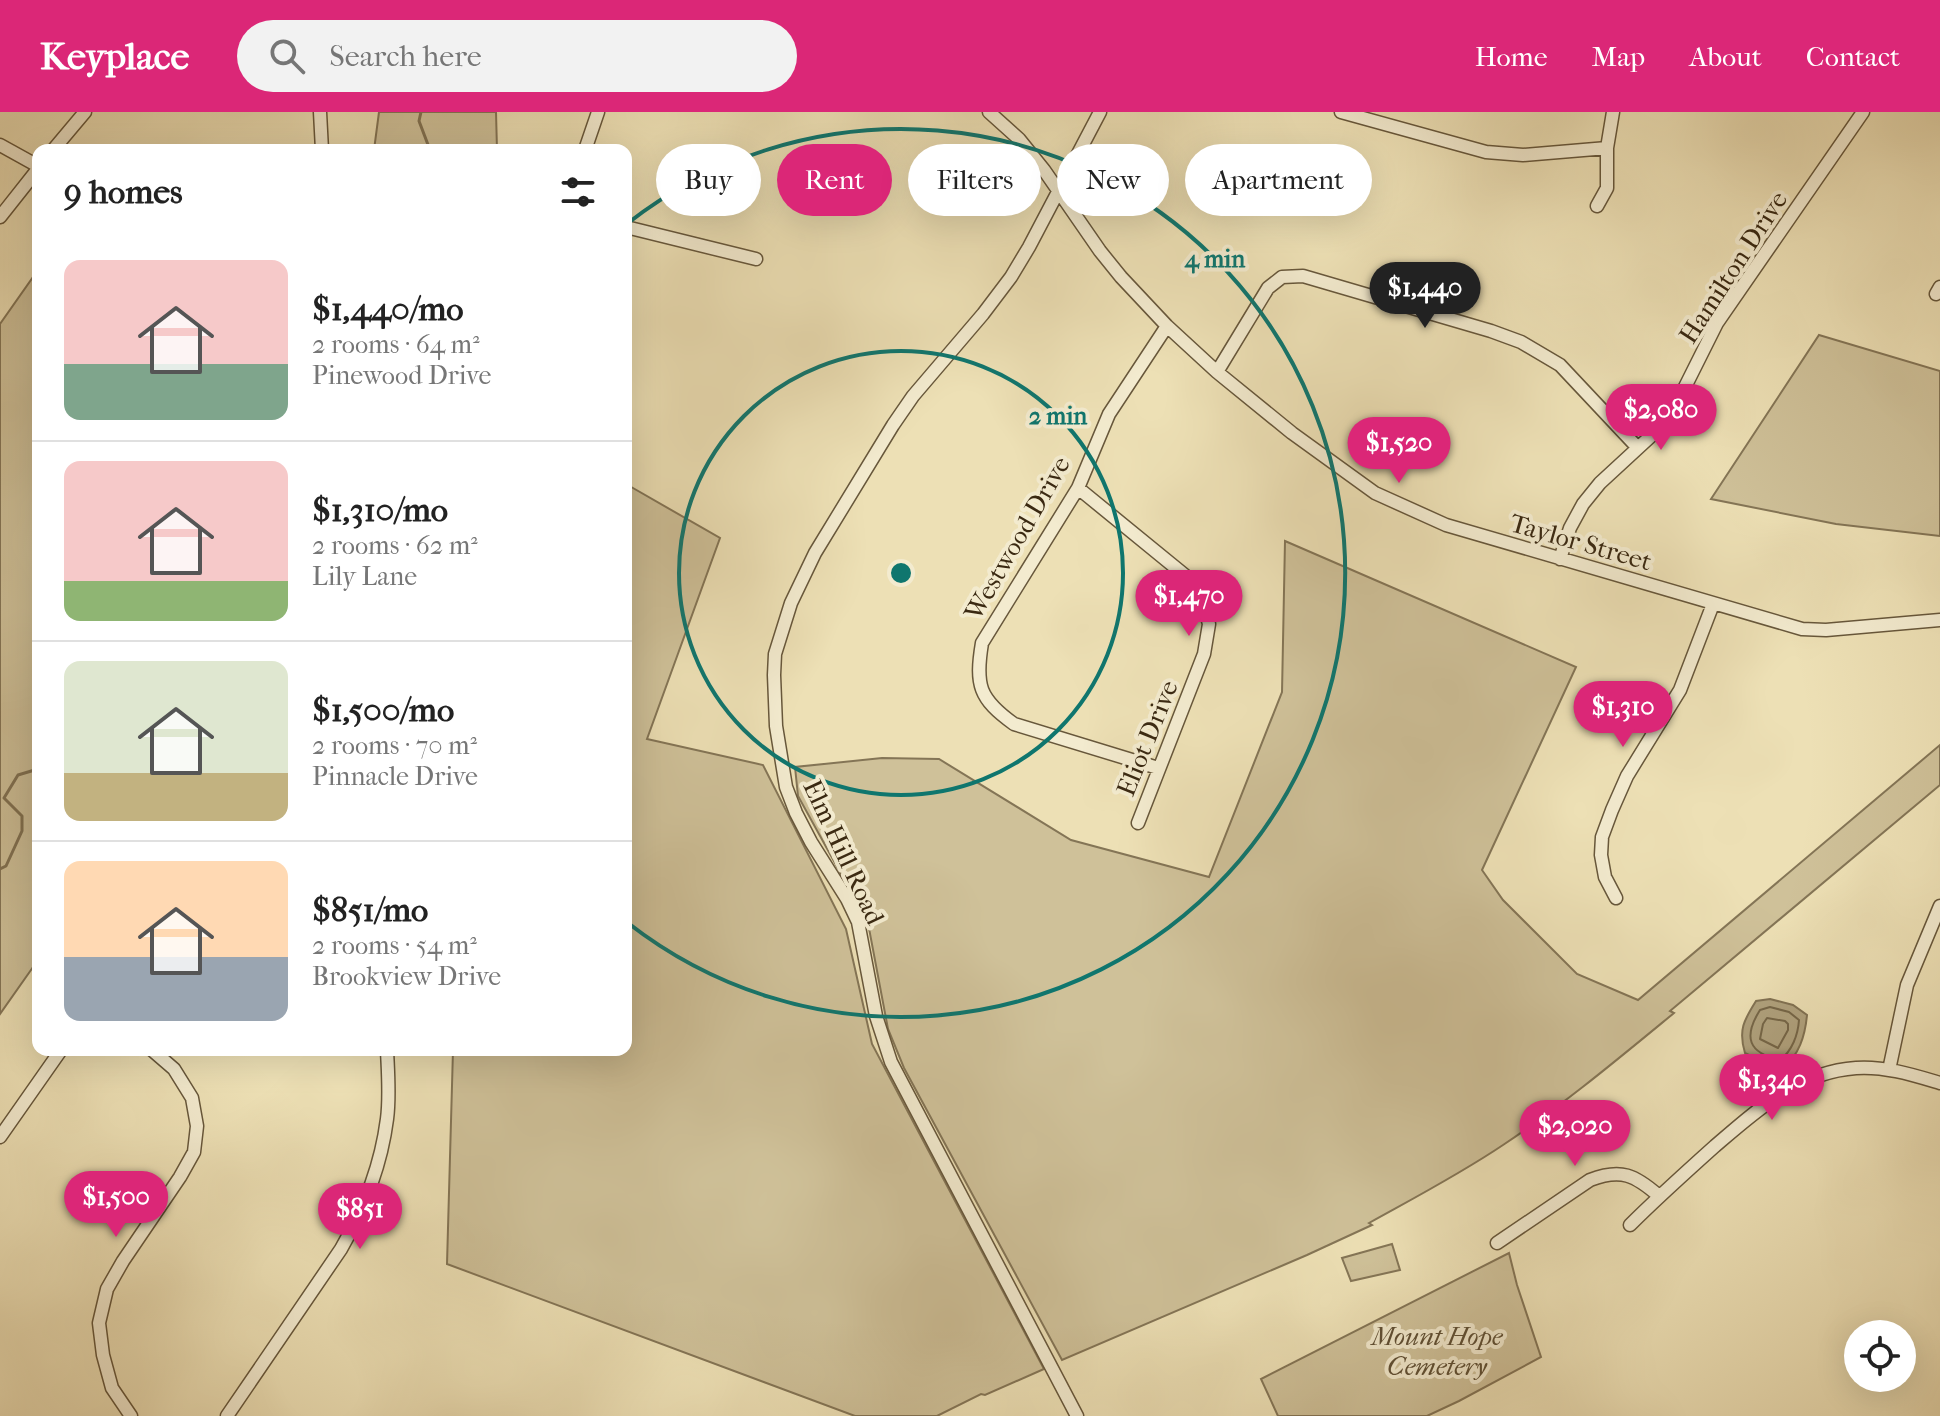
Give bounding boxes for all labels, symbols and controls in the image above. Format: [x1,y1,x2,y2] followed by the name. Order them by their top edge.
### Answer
[237,20,797,92] search box
[40,34,189,79] text: Keyplace
[265,34,309,78] icon: search
[329,39,482,74] text: Search here
[1475,40,1548,73] text: Home
[1592,40,1645,73] text: Map
[1689,40,1762,73] text: About
[1806,40,1900,73] text: Contact
[656,144,761,216] chip: Buy
[777,144,892,216] chip: Rent
[908,144,1041,216] chip: Filters
[1057,144,1169,216] chip: New
[1185,144,1372,216] chip: Apartment
[556,170,600,214] icon: filters
[64,172,183,212] text: 9 homes
[1673,185,1794,349] street label: Hamilton Drive
[1184,245,1246,274] text: 4 min
[1360,262,1490,330] pin: $1,440
[1388,272,1462,303] text: $1,440
[312,289,464,329] text: $1,440/mo
[128,292,224,388] icon: home
[312,329,480,360] text: 2 rooms · 64 m²
[312,360,491,391] text: Pinewood Drive
[1596,384,1726,452] pin: $2,080
[1624,394,1698,425] text: $2,080
[1029,402,1088,430] text: 2 min
[1334,417,1464,485] pin: $1,520
[1366,427,1432,458] text: $1,520
[958,451,1077,627] street label: Westwood Drive
[312,490,448,530] text: $1,310/mo
[128,493,224,589] icon: home
[1506,507,1656,578] street label: Taylor Street
[312,530,478,561] text: 2 rooms · 62 m²
[887,559,915,587] centre of rings
[312,561,417,592] text: Lily Lane
[1124,570,1254,638] pin: $1,470
[1153,580,1225,611] text: $1,470
[1110,676,1185,801] street label: Eliot Drive
[1558,681,1688,749] pin: $1,310
[312,690,454,730] text: $1,500/mo
[1592,691,1654,722] text: $1,310
[128,693,224,789] icon: home
[312,730,477,761] text: 2 rooms · 70 m²
[312,761,478,792] text: Pinnacle Drive
[796,775,891,930] street label: Elm Hill Road
[312,890,428,930] text: $851/mo
[128,893,224,989] icon: home
[312,930,477,961] text: 2 rooms · 54 m²
[312,961,501,992] text: Brookview Drive
[1707,1054,1837,1122] pin: $1,340
[1737,1064,1807,1095] text: $1,340
[1510,1100,1640,1168] pin: $2,020
[1537,1110,1613,1141] text: $2,020
[51,1171,181,1239] pin: $1,500
[82,1181,150,1212] text: $1,500
[313,1183,407,1251] pin: $851
[336,1193,384,1224] text: $851
[1844,1320,1916,1392] map controls
[1844,1320,1916,1392] button: locate
[1369,1321,1504,1382] park label: Mount Hope Cemetery

